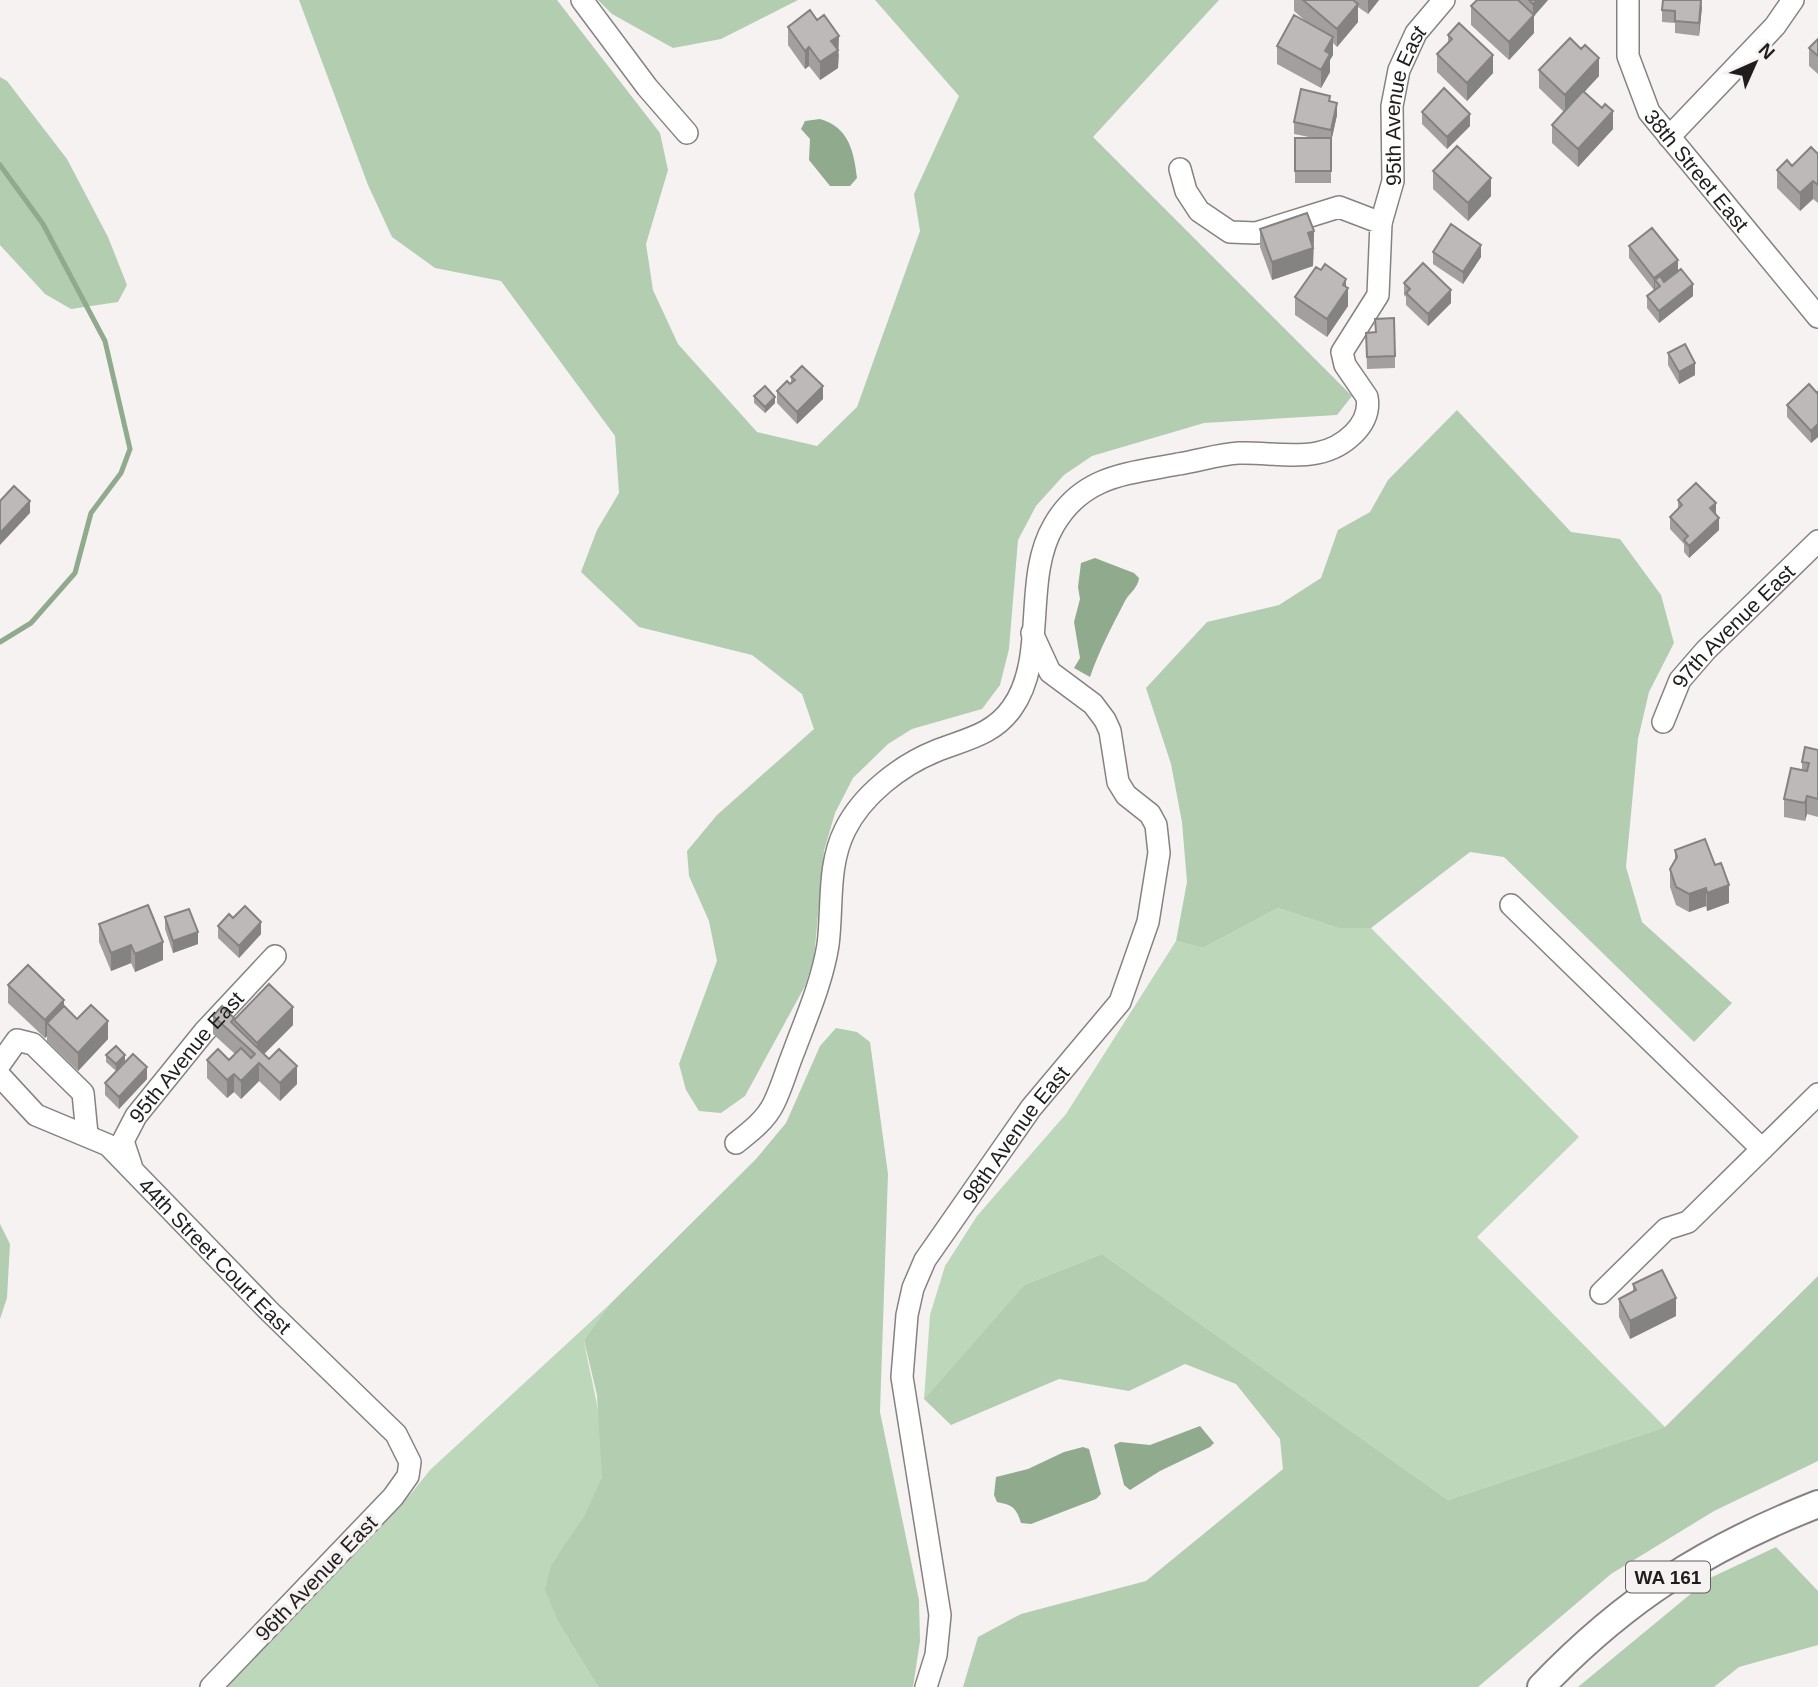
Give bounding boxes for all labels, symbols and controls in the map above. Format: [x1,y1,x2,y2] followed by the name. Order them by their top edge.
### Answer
[1380,20,1429,186] street label: 95th Avenue East
[1720,28,1790,98] north arrow
[1754,39,1779,64] text: N
[1640,105,1754,236] street label: 38th Street East
[1667,559,1799,690] street label: 97th Avenue East
[124,986,248,1127] street label: 95th Avenue East
[957,1061,1073,1207] street label: 98th Avenue East
[135,1173,296,1338] street label: 44th Street Court East
[251,1511,381,1645] street label: 96th Avenue East
[1626,1562,1710,1592] road number: WA 161

